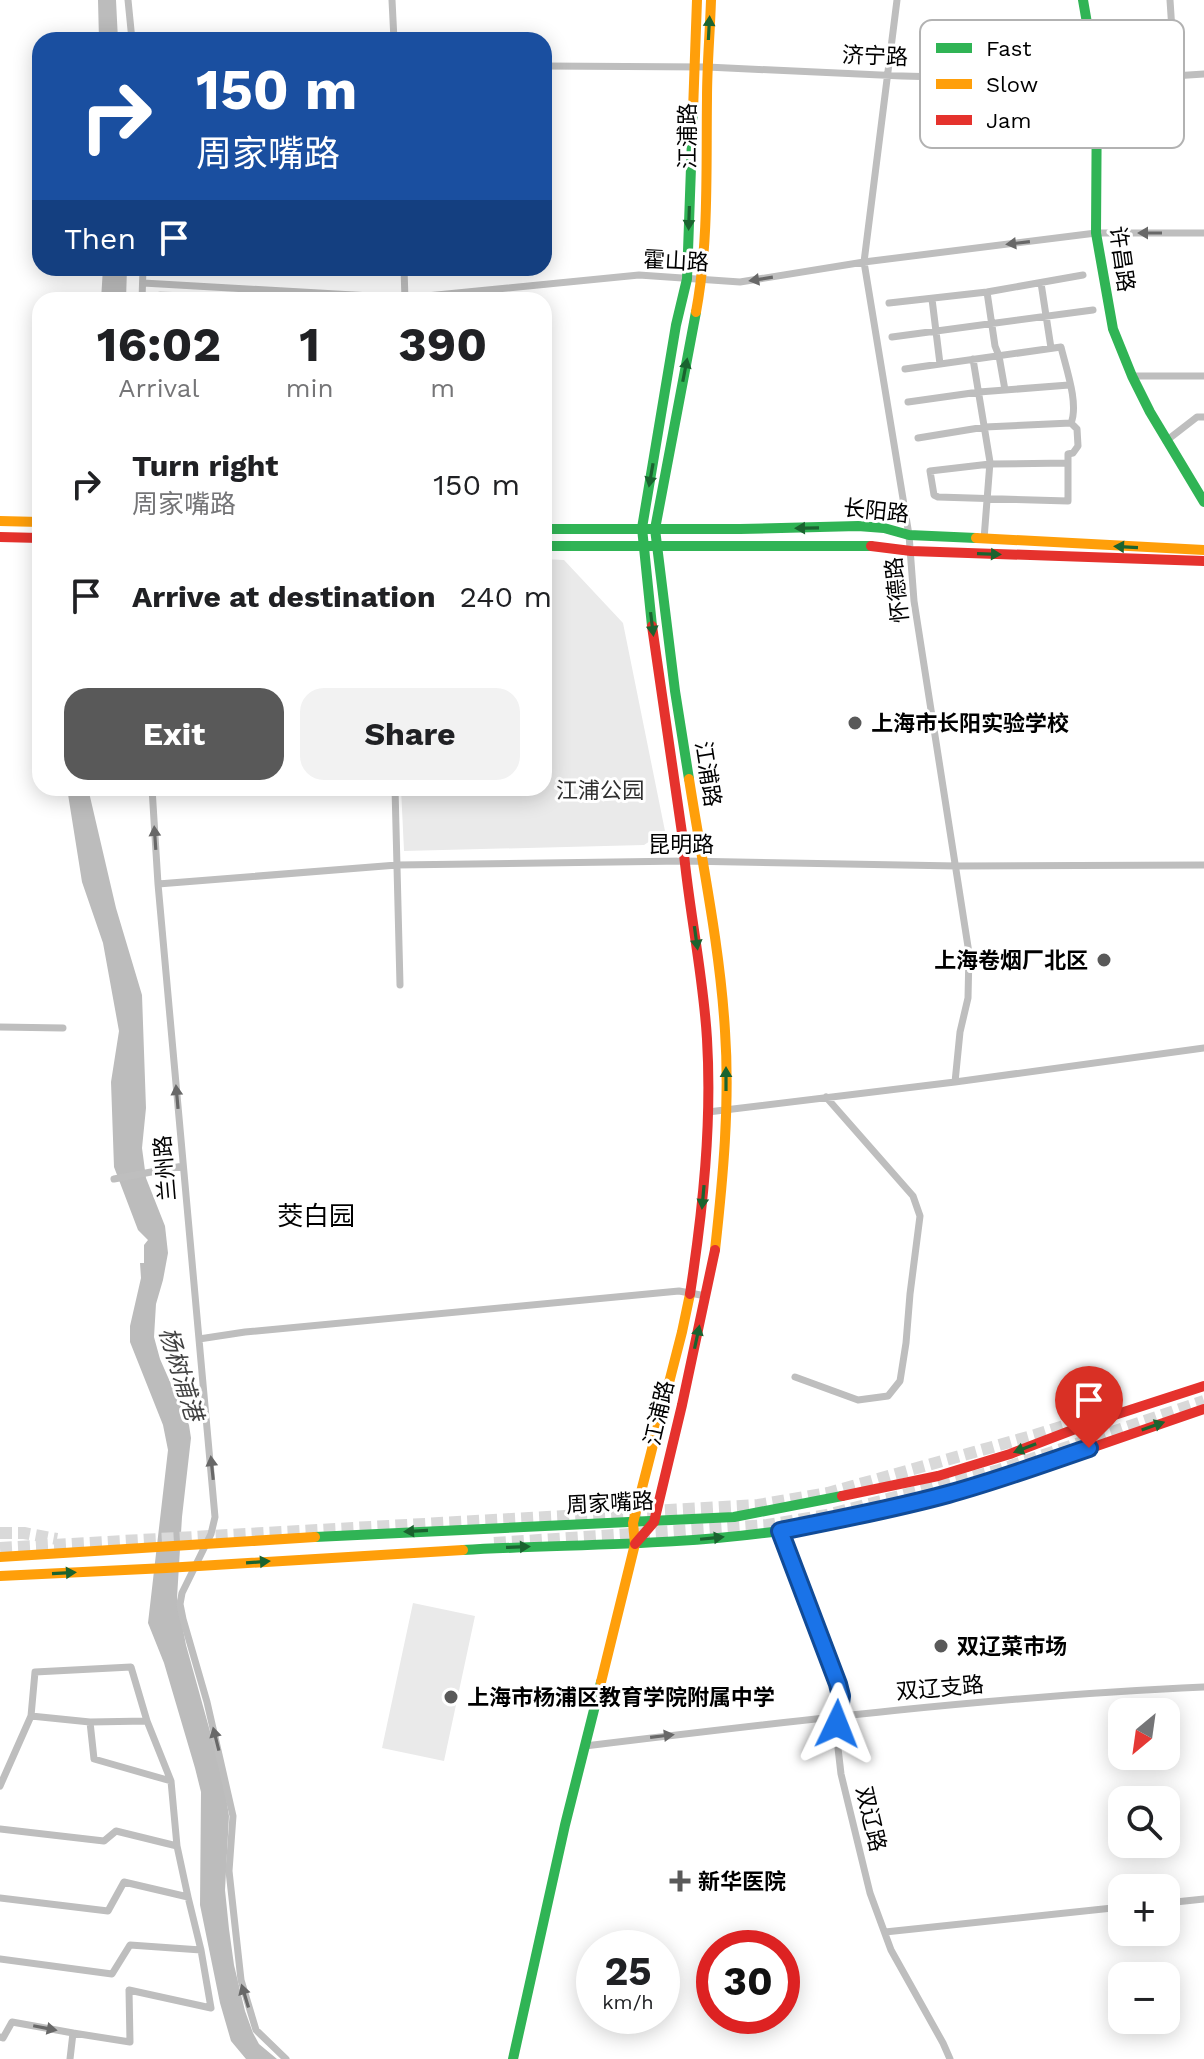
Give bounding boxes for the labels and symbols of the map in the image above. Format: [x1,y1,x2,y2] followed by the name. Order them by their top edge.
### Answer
[703,15,716,40] one-way arrow
[920,20,1184,148] legend
[986,36,1032,61] text: Fast
[842,42,908,70] street label: 济宁路
[986,72,1038,97] text: Slow
[675,103,700,169] street label: 江浦路
[986,108,1031,133] text: Jam
[682,206,695,231] one-way arrow
[1105,225,1139,293] street label: 许昌路
[1137,227,1162,239] one-way arrow
[1005,236,1030,249] one-way arrow
[642,247,710,275] street label: 霍山路
[748,273,773,286] one-way arrow
[679,357,692,382] one-way arrow
[644,462,657,487] one-way arrow
[842,495,910,527] street label: 长阳路
[794,521,819,534] one-way arrow
[1113,540,1138,553] one-way arrow
[977,547,1002,560] one-way arrow
[881,556,913,624] street label: 怀德路
[645,612,658,637] one-way arrow
[871,711,1069,736] place label: 上海市长阳实验学校
[846,714,864,732] marker: 上海市长阳实验学校
[690,739,726,809] street label: 江浦路
[556,778,644,803] park label: 江浦公园
[148,825,161,850] one-way arrow
[648,832,714,857] street label: 昆明路
[690,926,703,951] one-way arrow
[934,948,1088,973] place label: 上海卷烟厂北区
[1095,951,1113,969] marker: 上海卷烟厂北区
[720,1066,732,1091] one-way arrow
[170,1084,183,1109] one-way arrow
[150,1134,180,1202] street label: 兰州路
[696,1185,709,1210] one-way arrow
[277,1201,355,1231] district label: 茭白园
[154,1324,209,1427] water label: 杨树浦港
[691,1324,704,1349] one-way arrow
[1055,1366,1123,1448] pin
[639,1378,679,1448] street label: 江浦路
[1141,1420,1165,1432] one-way arrow
[1013,1442,1037,1455] one-way arrow
[205,1455,218,1480] one-way arrow
[565,1488,655,1518] street label: 周家嘴路
[403,1525,428,1538] one-way arrow
[700,1531,725,1544] one-way arrow
[506,1541,531,1554] one-way arrow
[246,1556,271,1569] one-way arrow
[52,1566,77,1579] one-way arrow
[957,1634,1067,1659] place label: 双辽菜市场
[932,1637,950,1655] marker: 双辽菜市场
[895,1672,985,1704] street label: 双辽支路
[795,1682,879,1766] position arrow
[467,1685,775,1710] place label: 上海市杨浦区教育学院附属中学
[442,1688,460,1706] marker: 上海市杨浦区教育学院附属中学
[1108,1698,1180,1770] north arrow
[209,1727,221,1752] one-way arrow
[650,1730,675,1743] one-way arrow
[851,1784,891,1854] street label: 双辽路
[698,1869,786,1894] place label: 新华医院
[669,1870,691,1892] marker: 新华医院
[696,1930,800,2034] speed limit sign: 30
[238,1983,251,2007] one-way arrow
[33,2023,58,2035] one-way arrow

